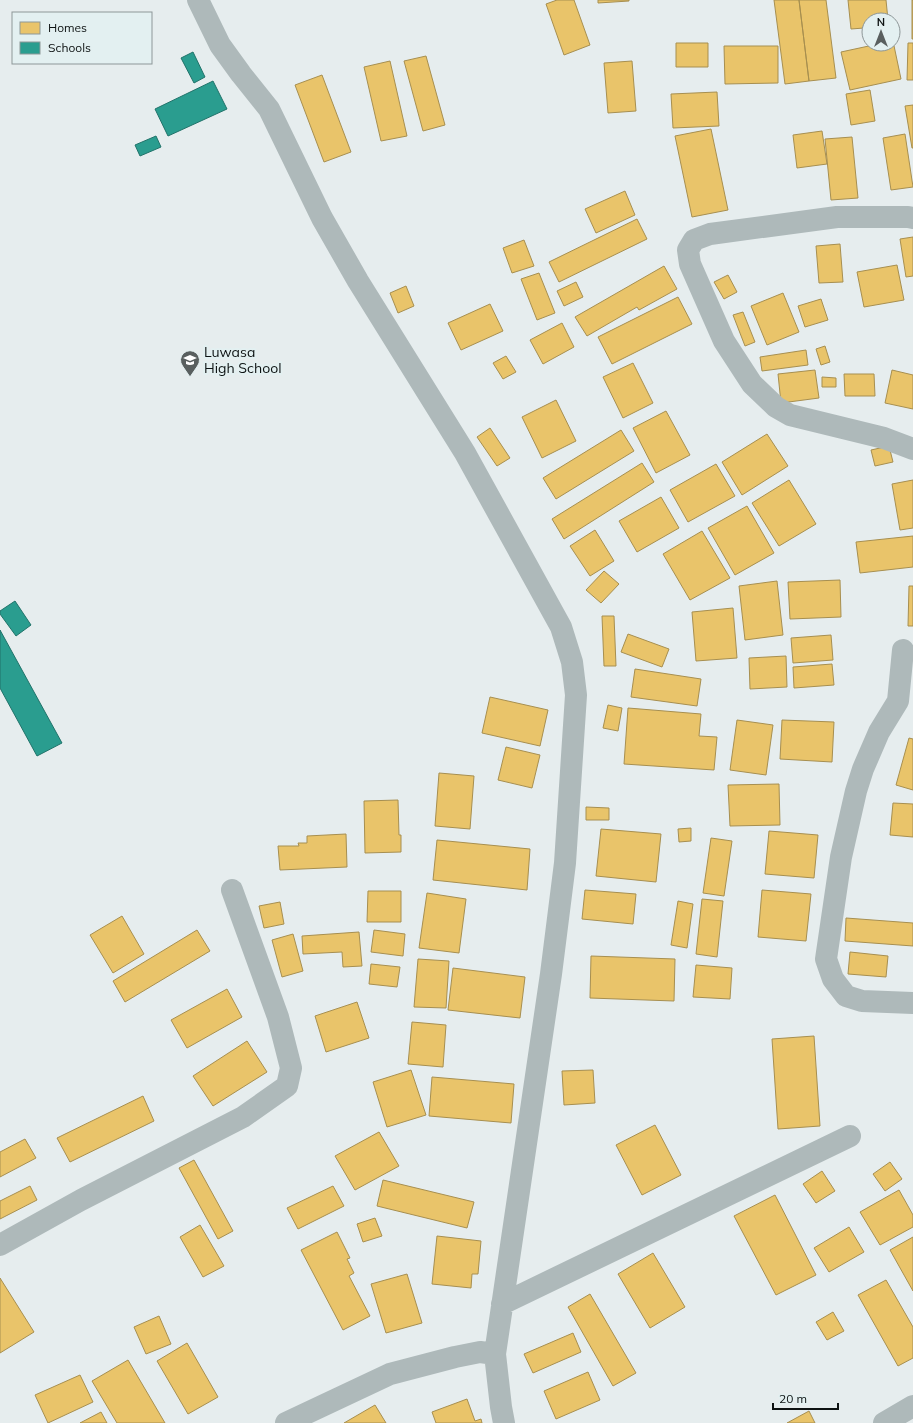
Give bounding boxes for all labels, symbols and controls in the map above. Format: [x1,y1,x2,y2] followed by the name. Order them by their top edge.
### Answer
[12,12,152,64] legend
[861,12,901,52] north arrow
[877,15,885,29] text: N
[48,20,87,35] text: Homes
[48,40,91,55] text: Schools
[204,343,282,377] place label: Luwasa High School
[179,349,201,377] school or university icon: Luwasa High School
[773,1385,838,1411] scale bar
[779,1391,807,1406] text: 20 m

